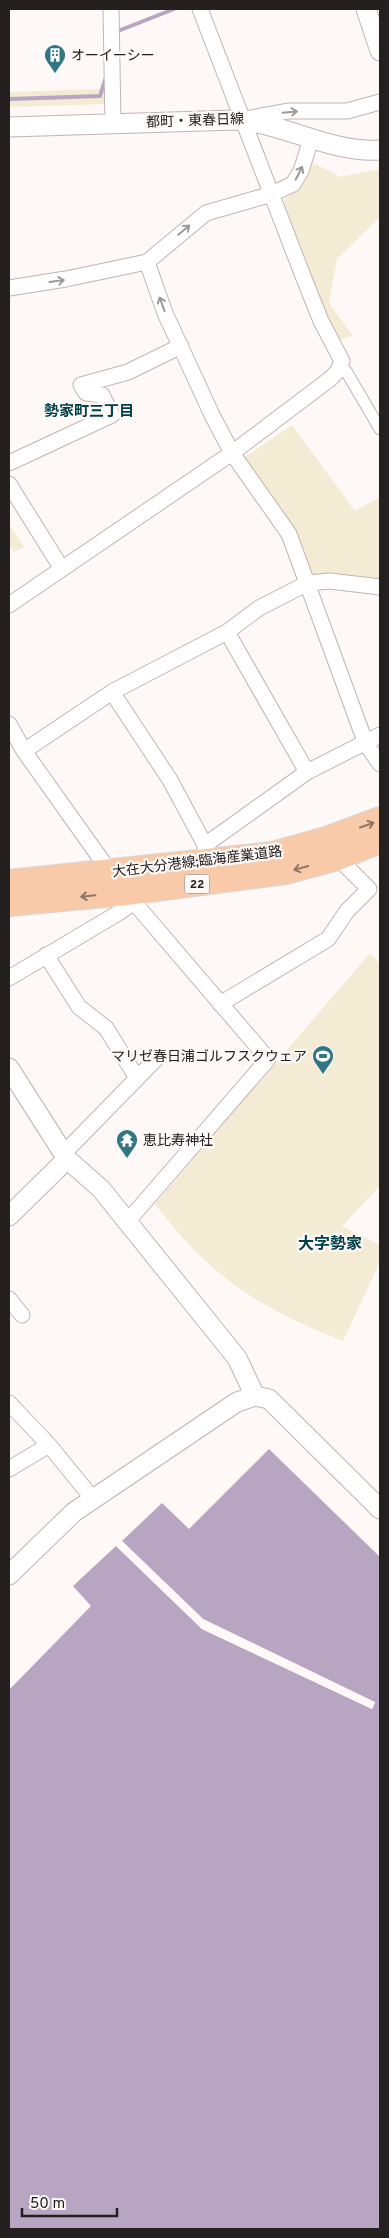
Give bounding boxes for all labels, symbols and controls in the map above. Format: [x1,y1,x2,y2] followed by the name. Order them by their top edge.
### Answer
[43,43,67,74] building icon: オーイーシー
[71,48,155,65] place label: オーイーシー
[282,107,298,116] one-way arrow
[146,111,244,132] street label: 都町・東春日線
[295,166,304,181] one-way arrow
[177,225,190,236] one-way arrow
[49,276,65,286] one-way arrow
[157,297,166,312] one-way arrow
[44,403,134,422] district label: 勢家町三丁目
[358,820,374,829] one-way arrow
[111,844,283,881] street label: 大在大分港線;臨海産業道路
[294,864,310,874] one-way arrow
[184,874,210,894] road number: 22
[80,891,96,901] one-way arrow
[311,1044,335,1075] sports icon: マリゼ春日浦ゴルフスクウェア
[111,1049,307,1066] place label: マリゼ春日浦ゴルフスクウェア
[115,1128,139,1159] temple icon: 恵比寿神社
[143,1133,213,1150] place label: 恵比寿神社
[298,1235,362,1255] district label: 大字勢家
[22,2186,118,2218] scale bar
[30,2195,65,2214] text: 50 m

